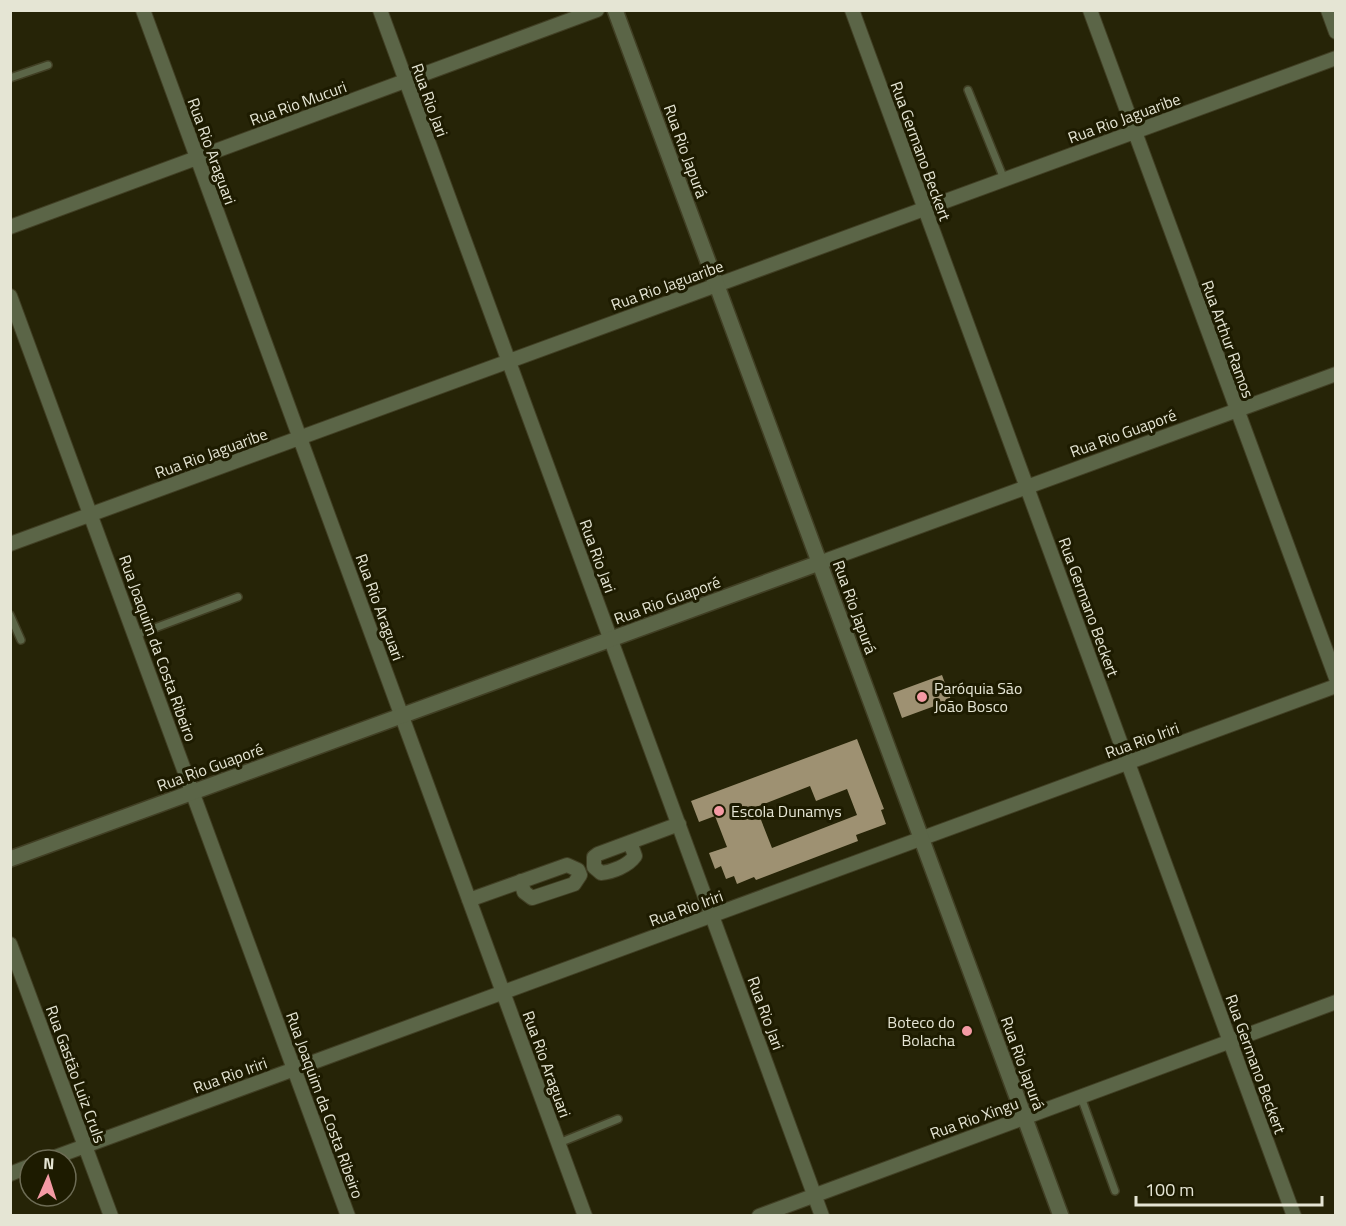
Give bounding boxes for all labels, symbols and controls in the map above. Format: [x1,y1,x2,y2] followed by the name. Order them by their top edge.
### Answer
[406,60,454,140] street label: Rua Rio Jari
[246,74,350,132] street label: Rua Rio Mucuri
[885,78,958,224] street label: Rua Germano Beckert
[1064,87,1184,149] street label: Rua Rio Jaguaribe
[182,94,242,208] street label: Rua Rio Araguari
[658,101,714,201] street label: Rua Rio Japurá
[607,254,727,316] street label: Rua Rio Jaguaribe
[1196,277,1260,401] street label: Rua Arthur Ramos
[1066,403,1180,463] street label: Rua Rio Guaporé
[151,422,271,484] street label: Rua Rio Jaguaribe
[574,516,622,596] street label: Rua Rio Jari
[1053,534,1126,680] street label: Rua Germano Beckert
[350,550,410,664] street label: Rua Rio Araguari
[113,551,203,745] street label: Rua Joaquim da Costa Ribeiro
[827,557,883,657] street label: Rua Rio Japurá
[610,570,724,630] street label: Rua Rio Guaporé
[934,676,1022,718] place label: Paróquia São João Bosco
[915,690,929,704] marker: Paróquia São João Bosco
[1102,716,1182,764] street label: Rua Rio Iriri
[153,737,267,797] street label: Rua Rio Guaporé
[731,799,842,823] place label: Escola Dunamys
[712,804,726,818] marker: Escola Dunamys
[646,884,726,932] street label: Rua Rio Iriri
[742,973,790,1053] street label: Rua Rio Jari
[1220,991,1293,1137] street label: Rua Germano Beckert
[40,1002,112,1146] street label: Rua Gastão Luiz Cruls
[517,1007,577,1121] street label: Rua Rio Araguari
[280,1008,370,1202] street label: Rua Joaquim da Costa Ribeiro
[887,1010,955,1052] place label: Boteco do Bolacha
[995,1013,1051,1113] street label: Rua Rio Japurá
[960,1024,974,1038] marker: Boteco do Bolacha
[190,1051,270,1099] street label: Rua Rio Iriri
[926,1091,1022,1145] street label: Rua Rio Xingu
[18,1148,78,1208] north arrow
[43,1151,55,1175] text: N
[1136,1169,1322,1207] scale bar
[1145,1176,1194,1203] text: 100 m

